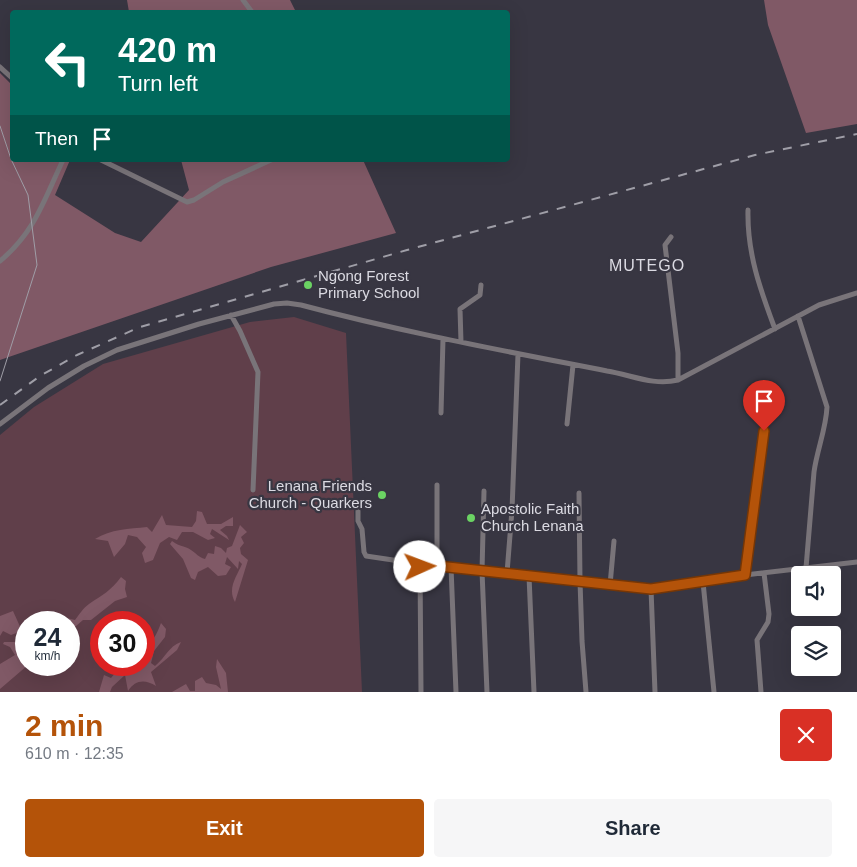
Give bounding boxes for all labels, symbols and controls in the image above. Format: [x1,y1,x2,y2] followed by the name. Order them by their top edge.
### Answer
[35,30,100,95] icon: left
[118,30,217,69] text: 420 m
[118,71,198,96] text: Turn left
[88,125,116,153] icon: arrive
[35,128,78,149] text: Then
[609,257,685,274] district label: MUTEGO
[318,267,420,301] place label: Ngong Forest Primary School
[302,279,314,291] marker: Ngong Forest Primary School
[743,380,785,431] pin
[750,387,778,415] icon: arrive
[249,477,372,511] place label: Lenana Friends Church - Quarkers
[376,489,388,501] marker: Lenana Friends Church - Quarkers
[481,500,584,534] place label: Apostolic Faith Church Lenana
[465,512,477,524] marker: Apostolic Faith Church Lenana
[393,540,445,592] position arrow
[791,566,841,676] map controls
[791,566,841,616] button: sound
[90,611,155,676] speed limit sign: 30
[34,623,61,651] text: 24
[791,626,841,676] button: layers
[34,649,61,663] text: km/h
[25,709,103,742] text: 2 min
[780,709,832,761] button: close
[25,745,124,762] text: 610 m · 12:35
[25,799,424,857] button: Exit
[434,799,832,857] button: Share

